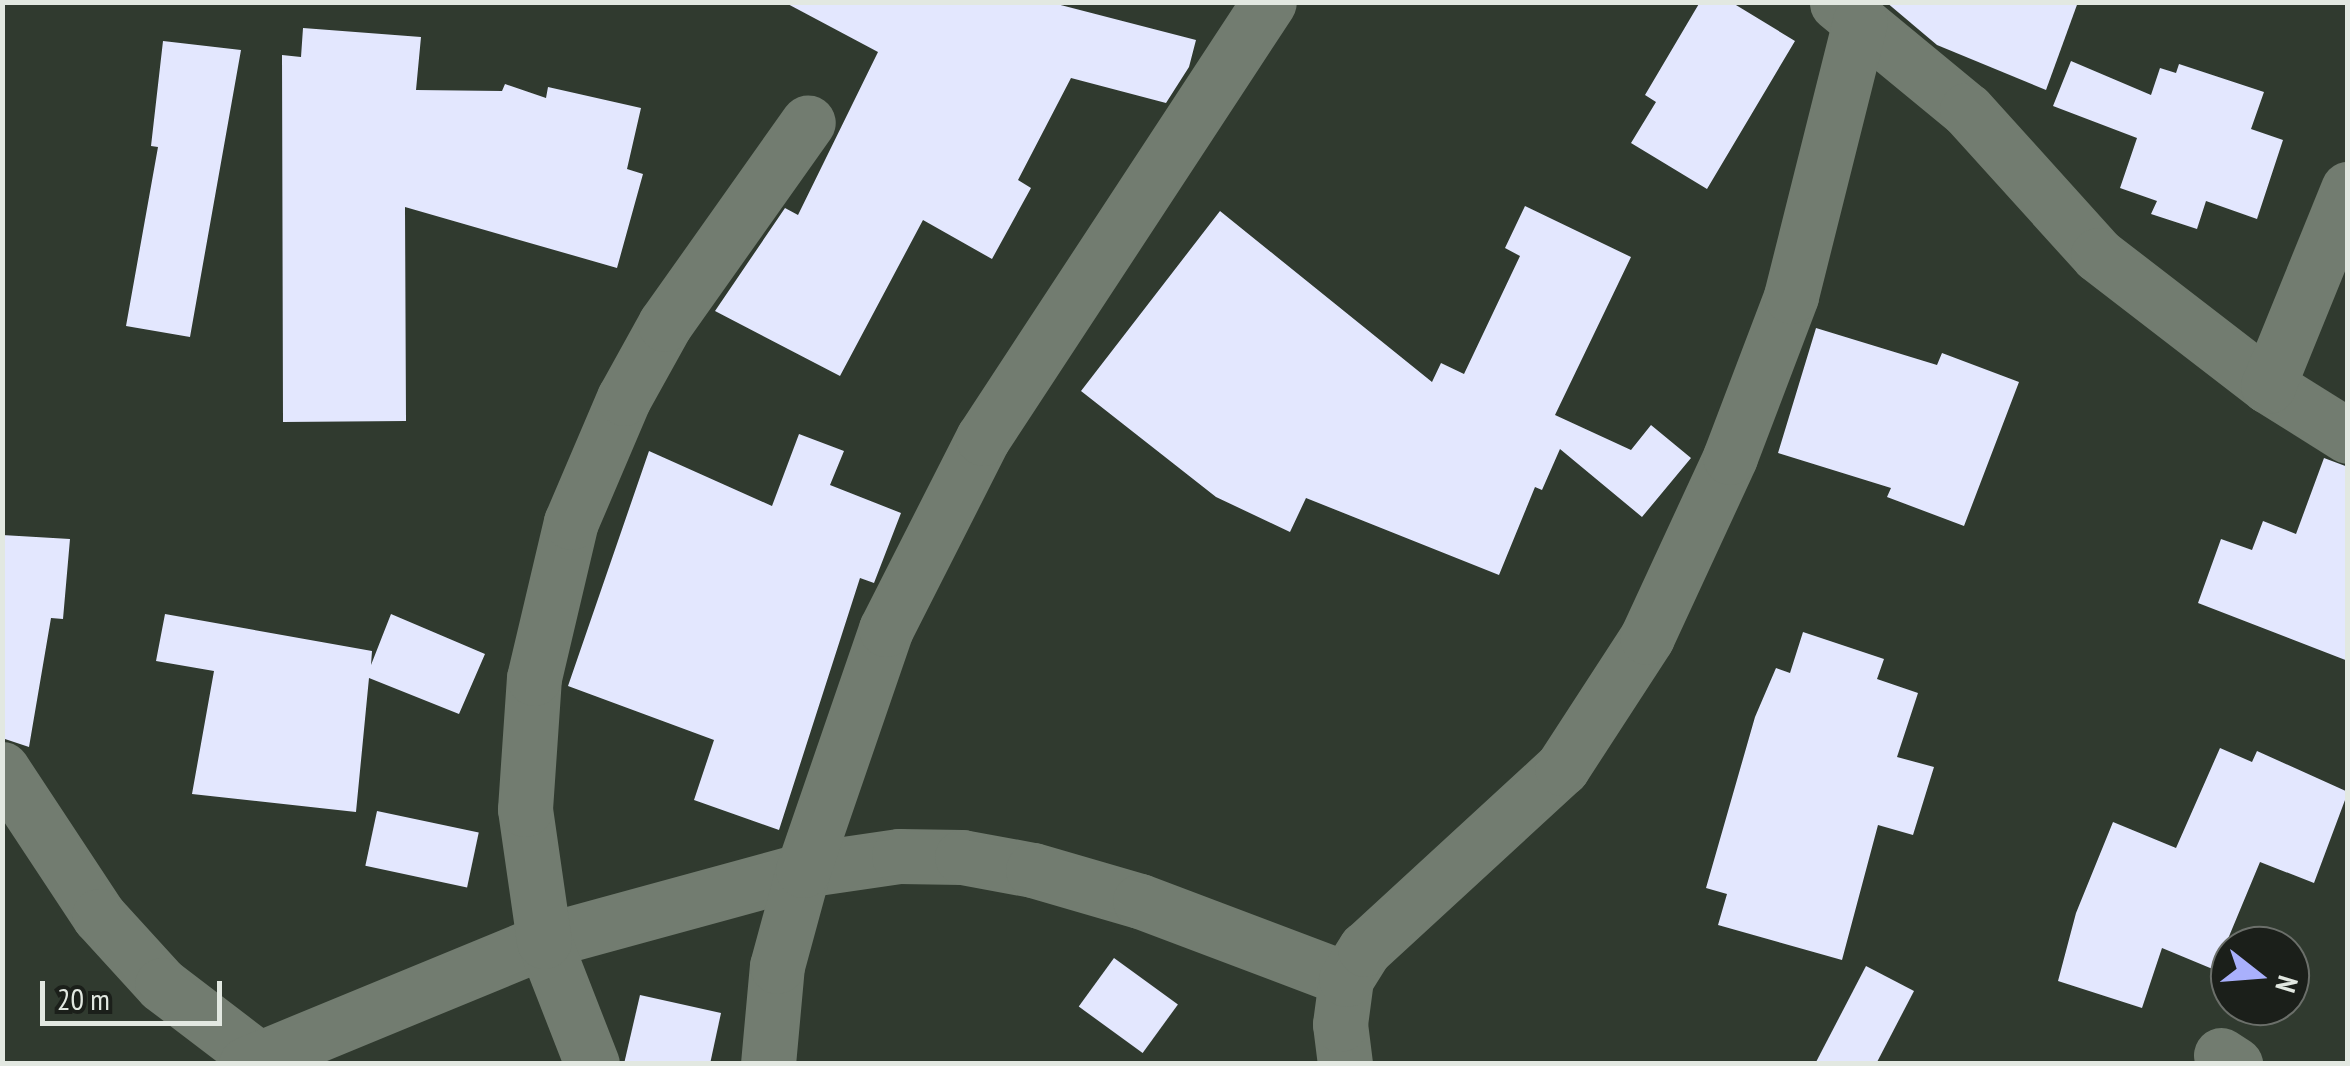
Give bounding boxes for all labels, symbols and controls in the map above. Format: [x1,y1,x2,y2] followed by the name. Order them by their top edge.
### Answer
[2210,926,2310,1026] north arrow
[45,961,228,1023] scale bar
[2267,972,2307,997] text: N
[57,979,110,1018] text: 20 m

